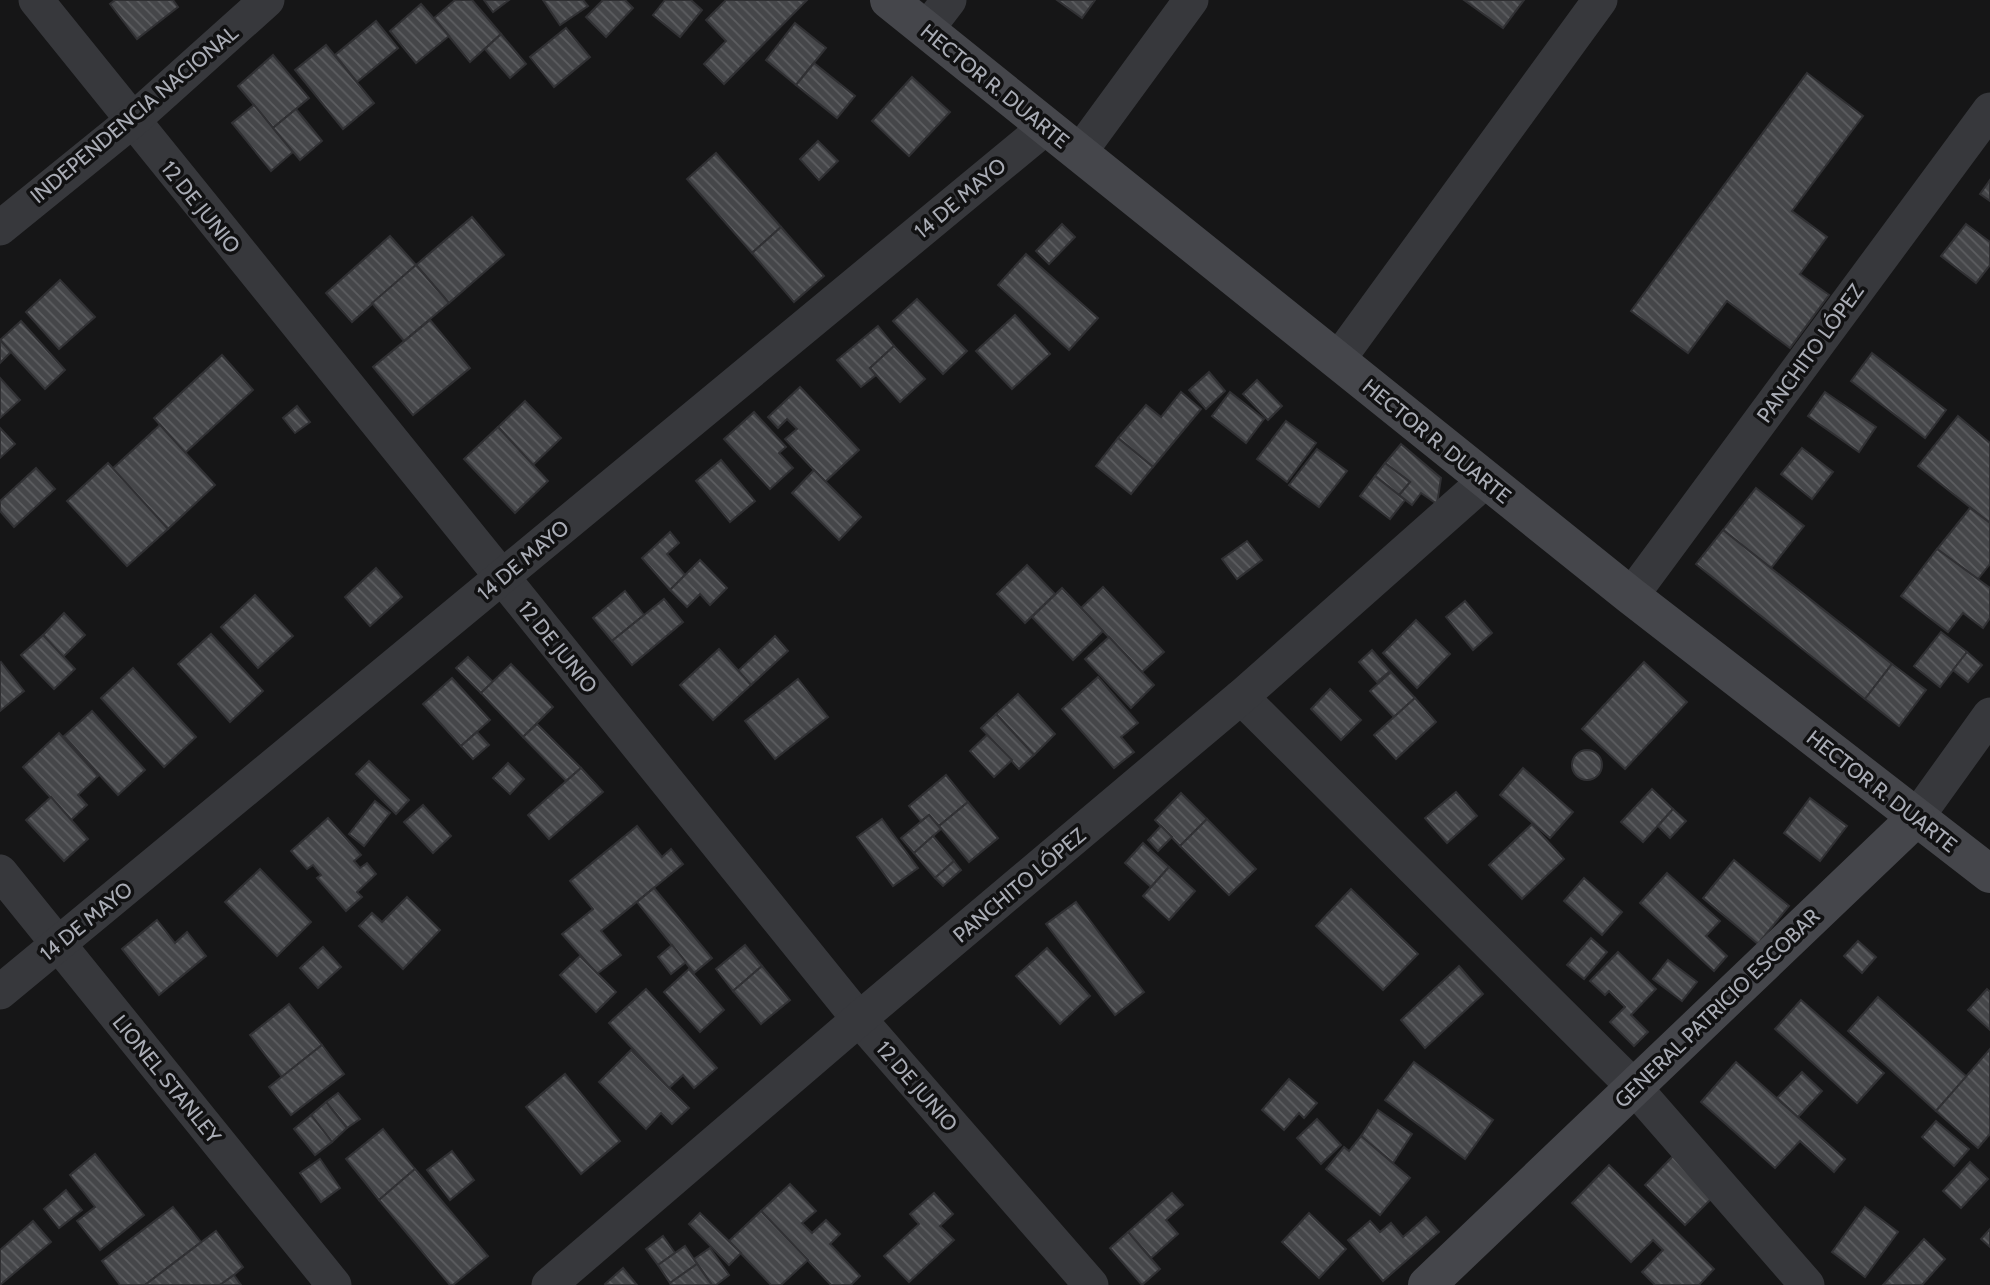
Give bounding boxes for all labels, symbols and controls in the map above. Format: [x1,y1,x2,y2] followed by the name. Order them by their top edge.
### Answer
[25,19,243,208] street label: INDEPENDENCIA NACIONAL
[916,19,1074,153] street label: HECTOR R. DUARTE
[909,153,1011,243] street label: 14 DE MAYO
[156,156,246,258] street label: 12 DE JUNIO
[1751,279,1869,427] street label: PANCHITO LÓPEZ
[1358,374,1516,508] street label: HECTOR R. DUARTE
[472,515,574,605] street label: 14 DE MAYO
[513,596,603,698] street label: 12 DE JUNIO
[1802,725,1962,857] street label: HECTOR R. DUARTE
[948,822,1091,948] street label: PANCHITO LÓPEZ
[35,876,137,966] street label: 14 DE MAYO
[1609,903,1825,1113] street label: GENERAL PATRICIO ESCOBAR
[108,1010,227,1149] street label: LIONEL STANLEY
[871,1036,963,1136] street label: 12 DE JUNIO

